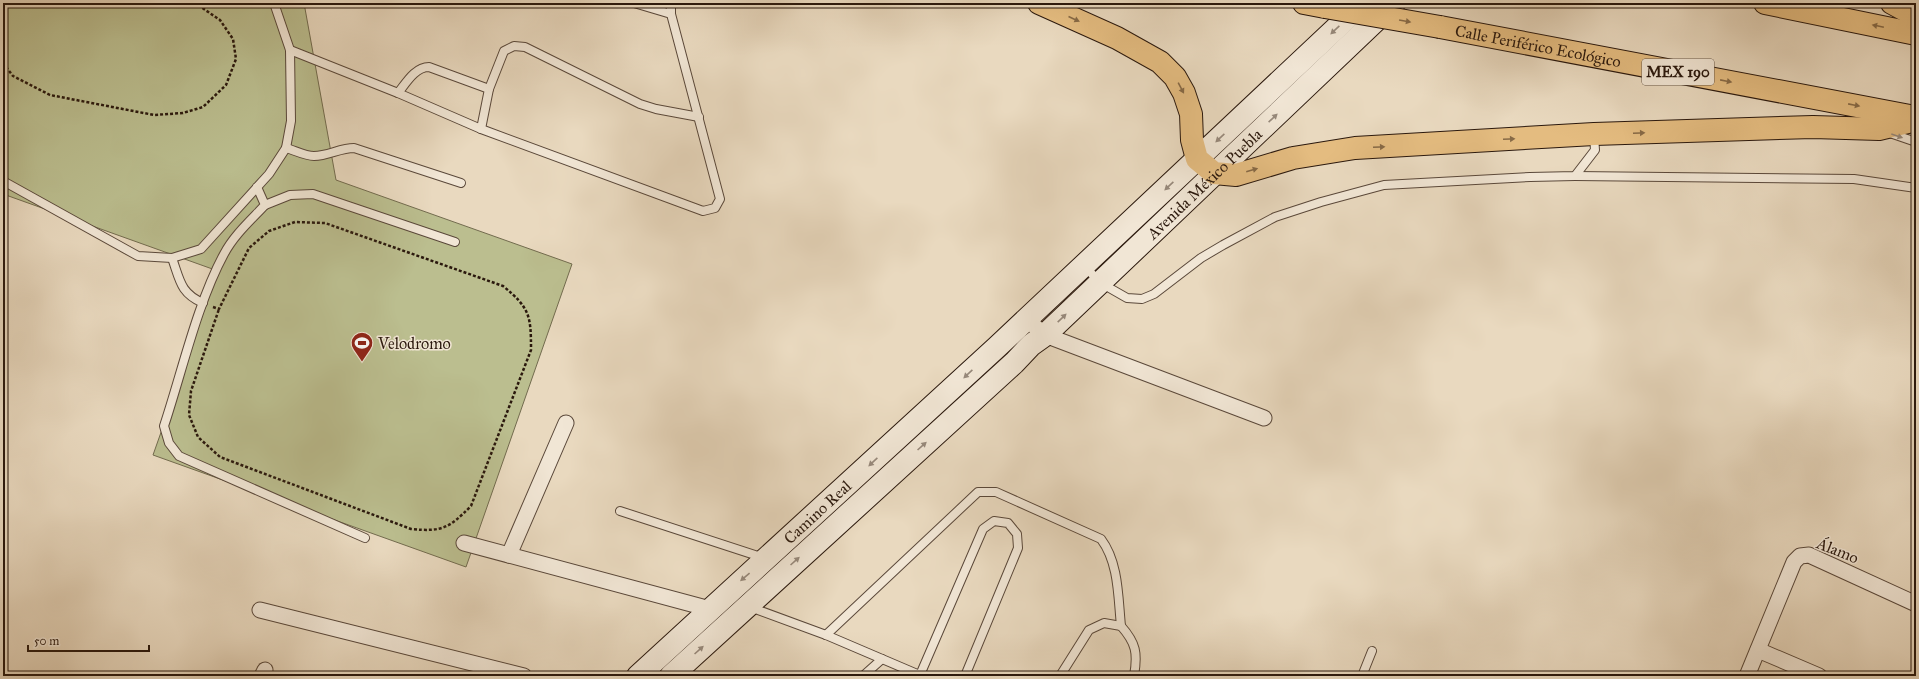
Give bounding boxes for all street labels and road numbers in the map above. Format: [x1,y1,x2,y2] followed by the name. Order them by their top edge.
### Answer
[1454,21,1623,71] street label: Calle Periférico Ecológico
[1642,59,1714,85] road number: MEX 190
[1142,125,1266,244] street label: Avenida México Puebla
[780,476,856,548] street label: Camino Real
[1813,532,1862,567] street label: Álamo

